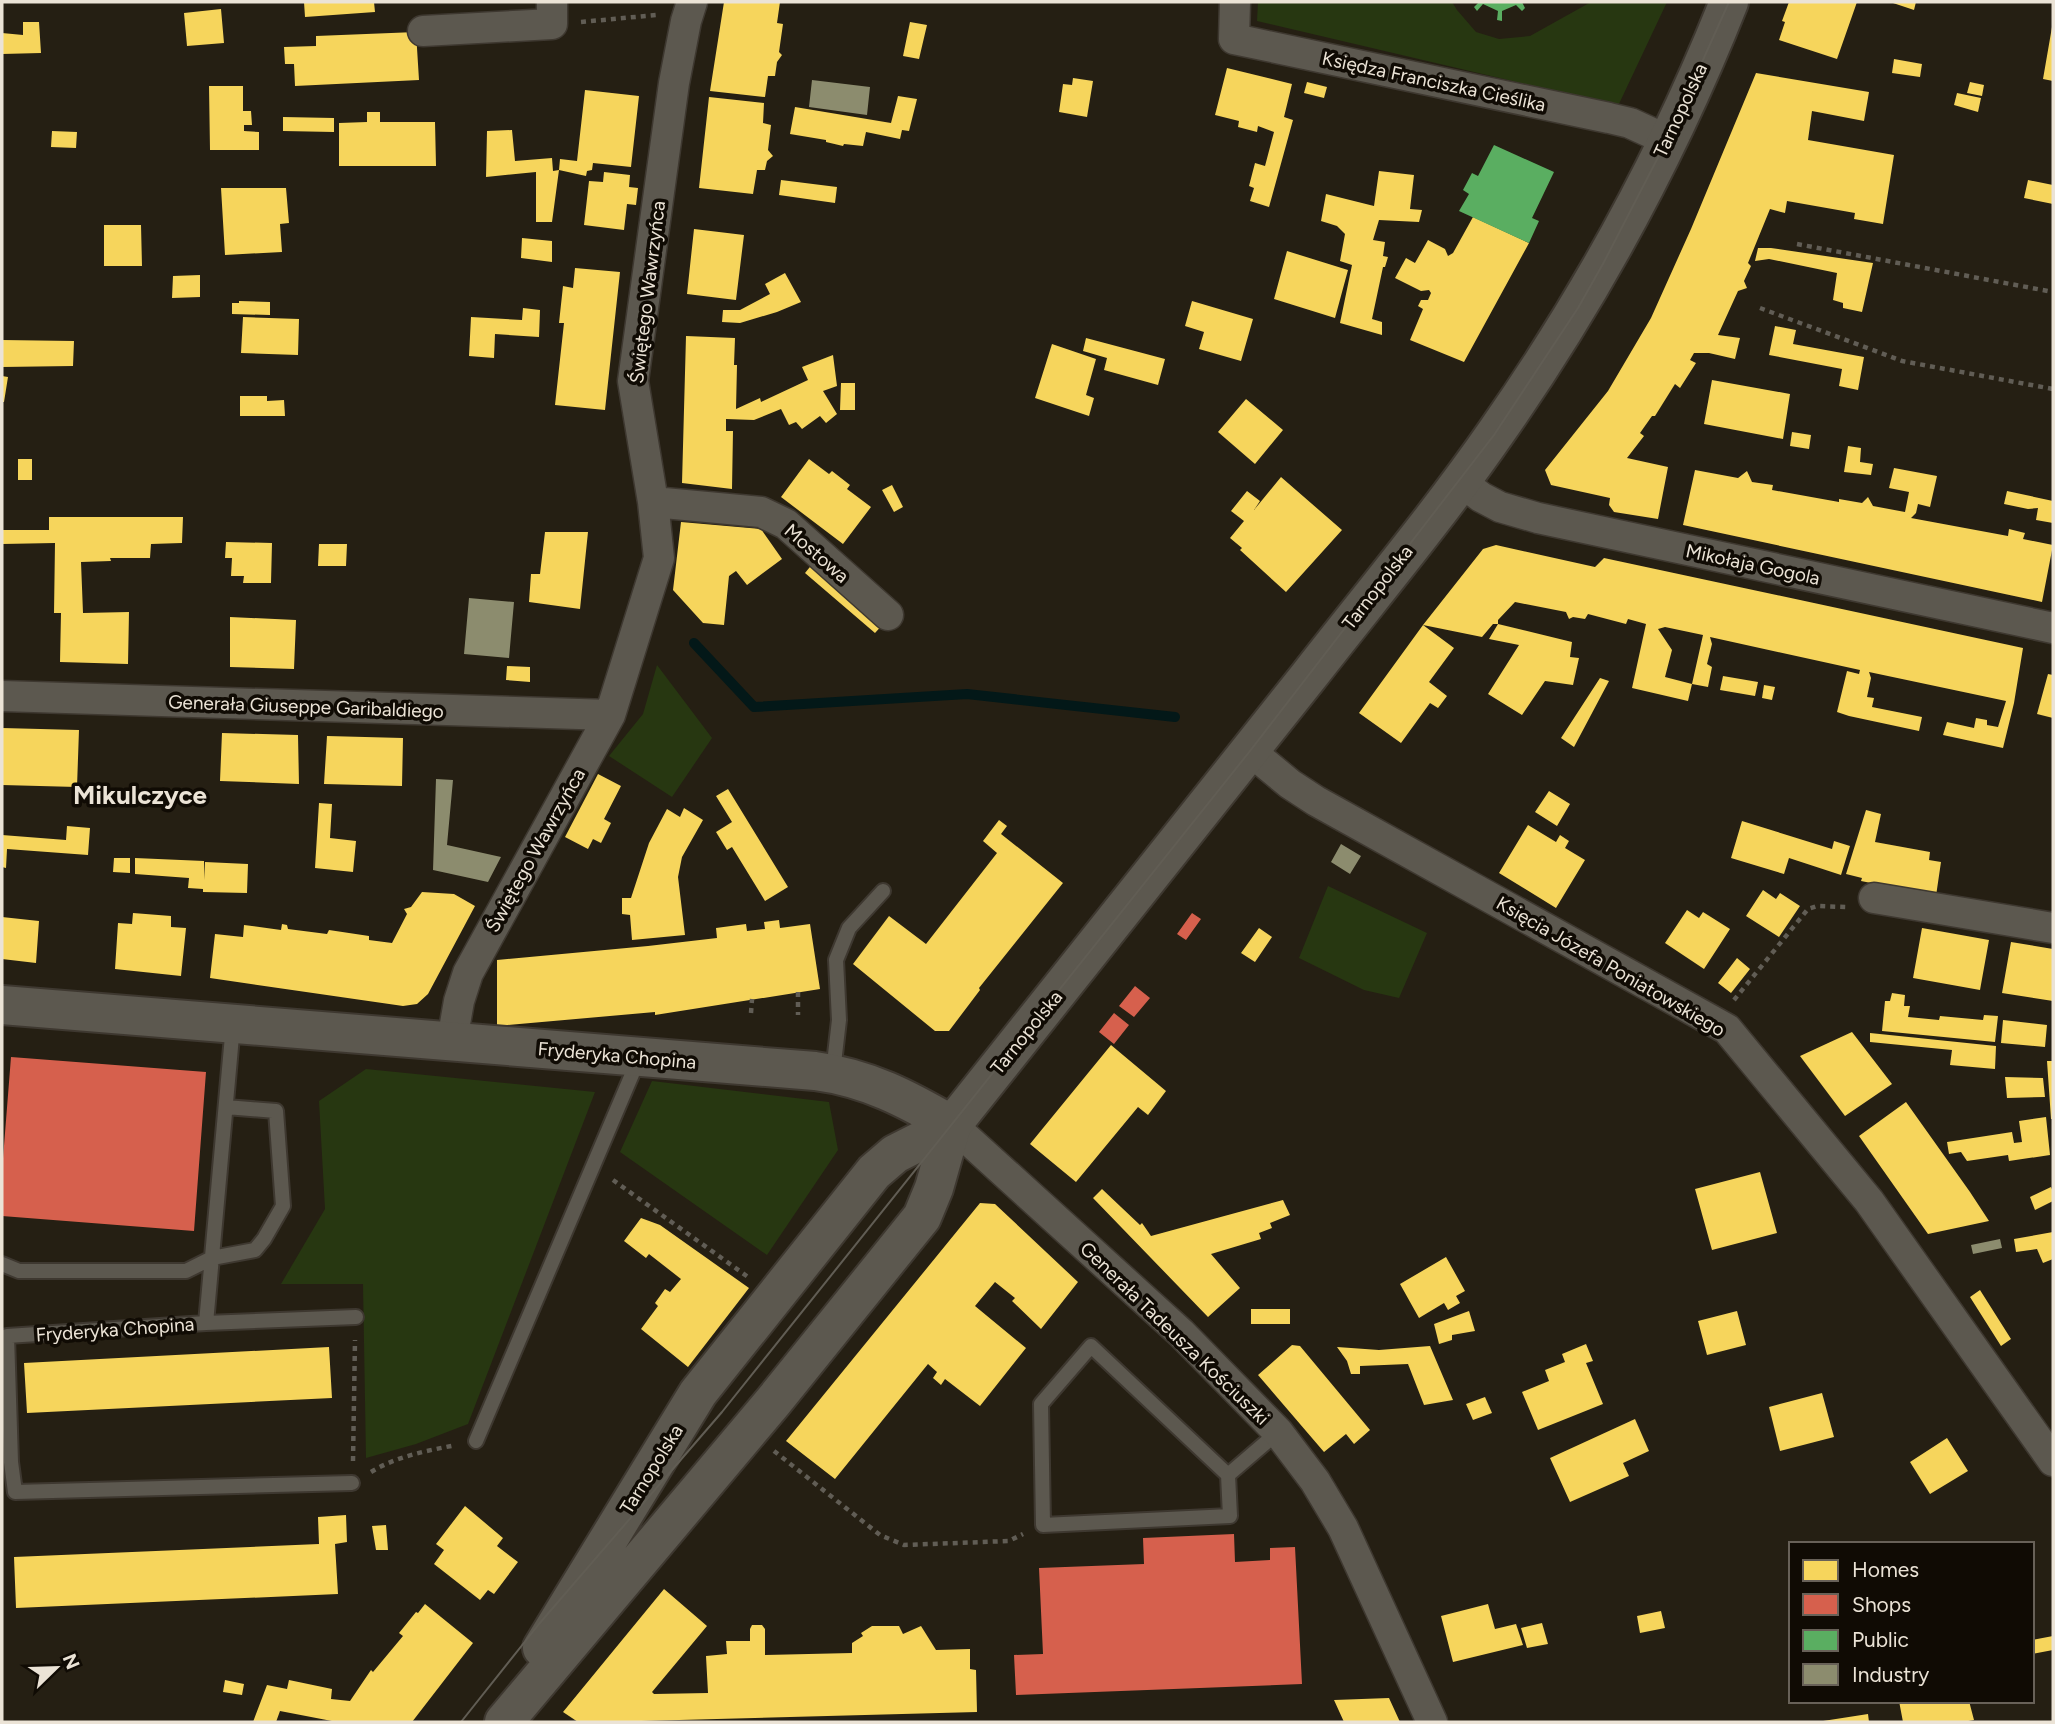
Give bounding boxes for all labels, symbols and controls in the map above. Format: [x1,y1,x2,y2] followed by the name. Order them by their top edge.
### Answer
[1320,47,1548,116] street label: Księdza Franciszka Cieślika
[1649,60,1712,161] street label: Tarnopolska
[625,199,670,385] street label: Świętego Wawrzyńca
[780,519,854,588] street label: Mostowa
[1684,539,1822,590] street label: Mikołaja Gogola
[1337,540,1418,634] street label: Tarnopolska
[168,690,444,723] street label: Generała Giuseppe Garibaldiego
[481,764,590,936] street label: Świętego Wawrzyńca
[73,779,207,811] district label: Mikulczyce
[1492,891,1729,1042] street label: Księcia Józefa Poniatowskiego
[986,986,1067,1079] street label: Tarnopolska
[537,1037,697,1074] street label: Fryderyka Chopina
[1075,1237,1274,1430] street label: Generała Tadeusza Kościuszki
[35,1312,195,1347] street label: Fryderyka Chopina
[615,1420,688,1518] street label: Tarnopolska
[1789,1542,2034,1703] legend
[1852,1557,1919,1582] text: Homes
[1852,1592,1911,1617] text: Shops
[1852,1627,1909,1652] text: Public
[21,1633,91,1703] north arrow
[58,1650,85,1673] text: N
[1852,1662,1929,1687] text: Industry

